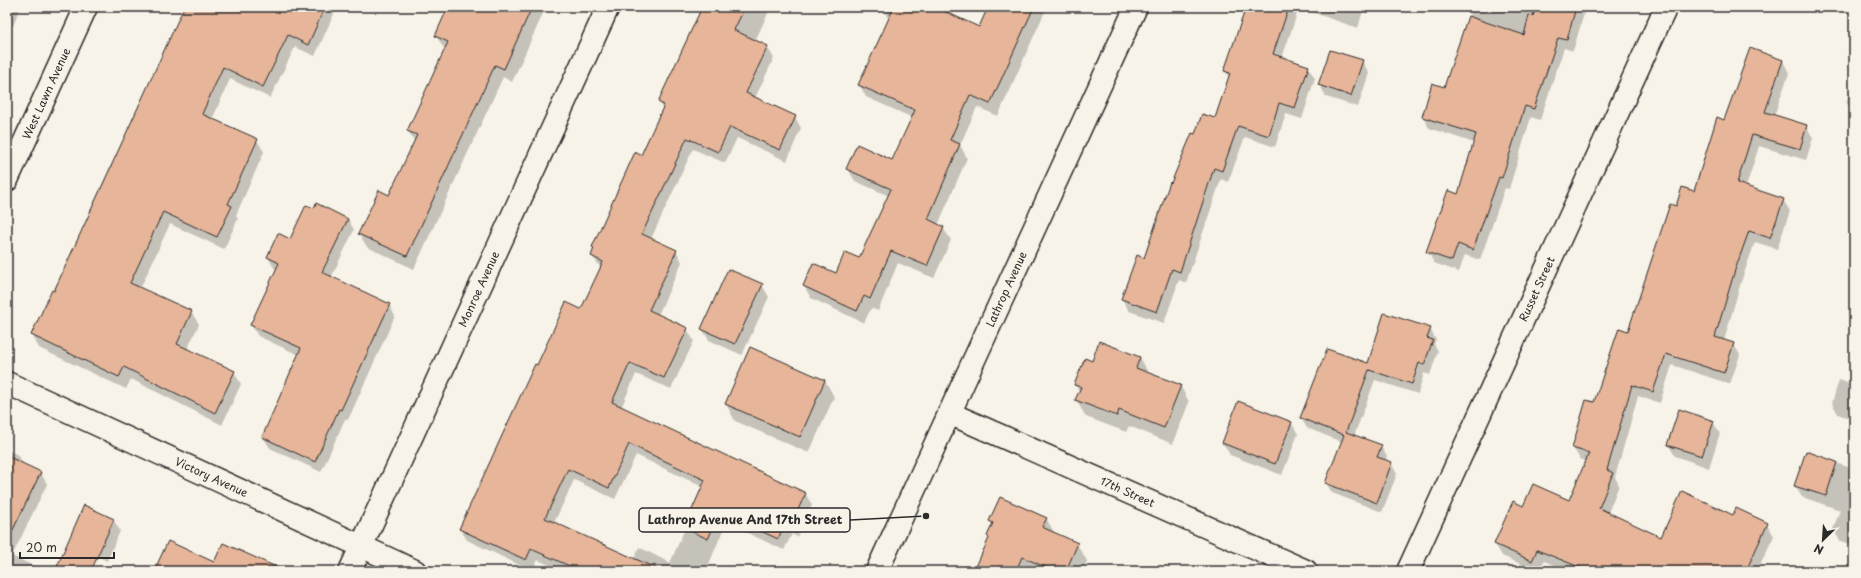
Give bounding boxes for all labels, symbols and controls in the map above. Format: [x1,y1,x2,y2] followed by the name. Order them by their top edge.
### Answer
[18,45,74,142] street label: West Lawn Avenue
[454,248,503,330] street label: Monroe Avenue
[981,248,1031,330] street label: Lathrop Avenue
[1514,253,1559,324] street label: Russet Street
[172,453,251,501] street label: Victory Avenue
[1098,472,1158,511] street label: 17th Street
[639,508,850,532] callout: Lathrop Avenue And 17th Street
[648,510,843,528] text: Lathrop Avenue And 17th Street
[1803,520,1843,560] north arrow
[20,534,114,560] scale bar
[26,538,57,556] text: 20 m
[1811,540,1826,559] text: N

